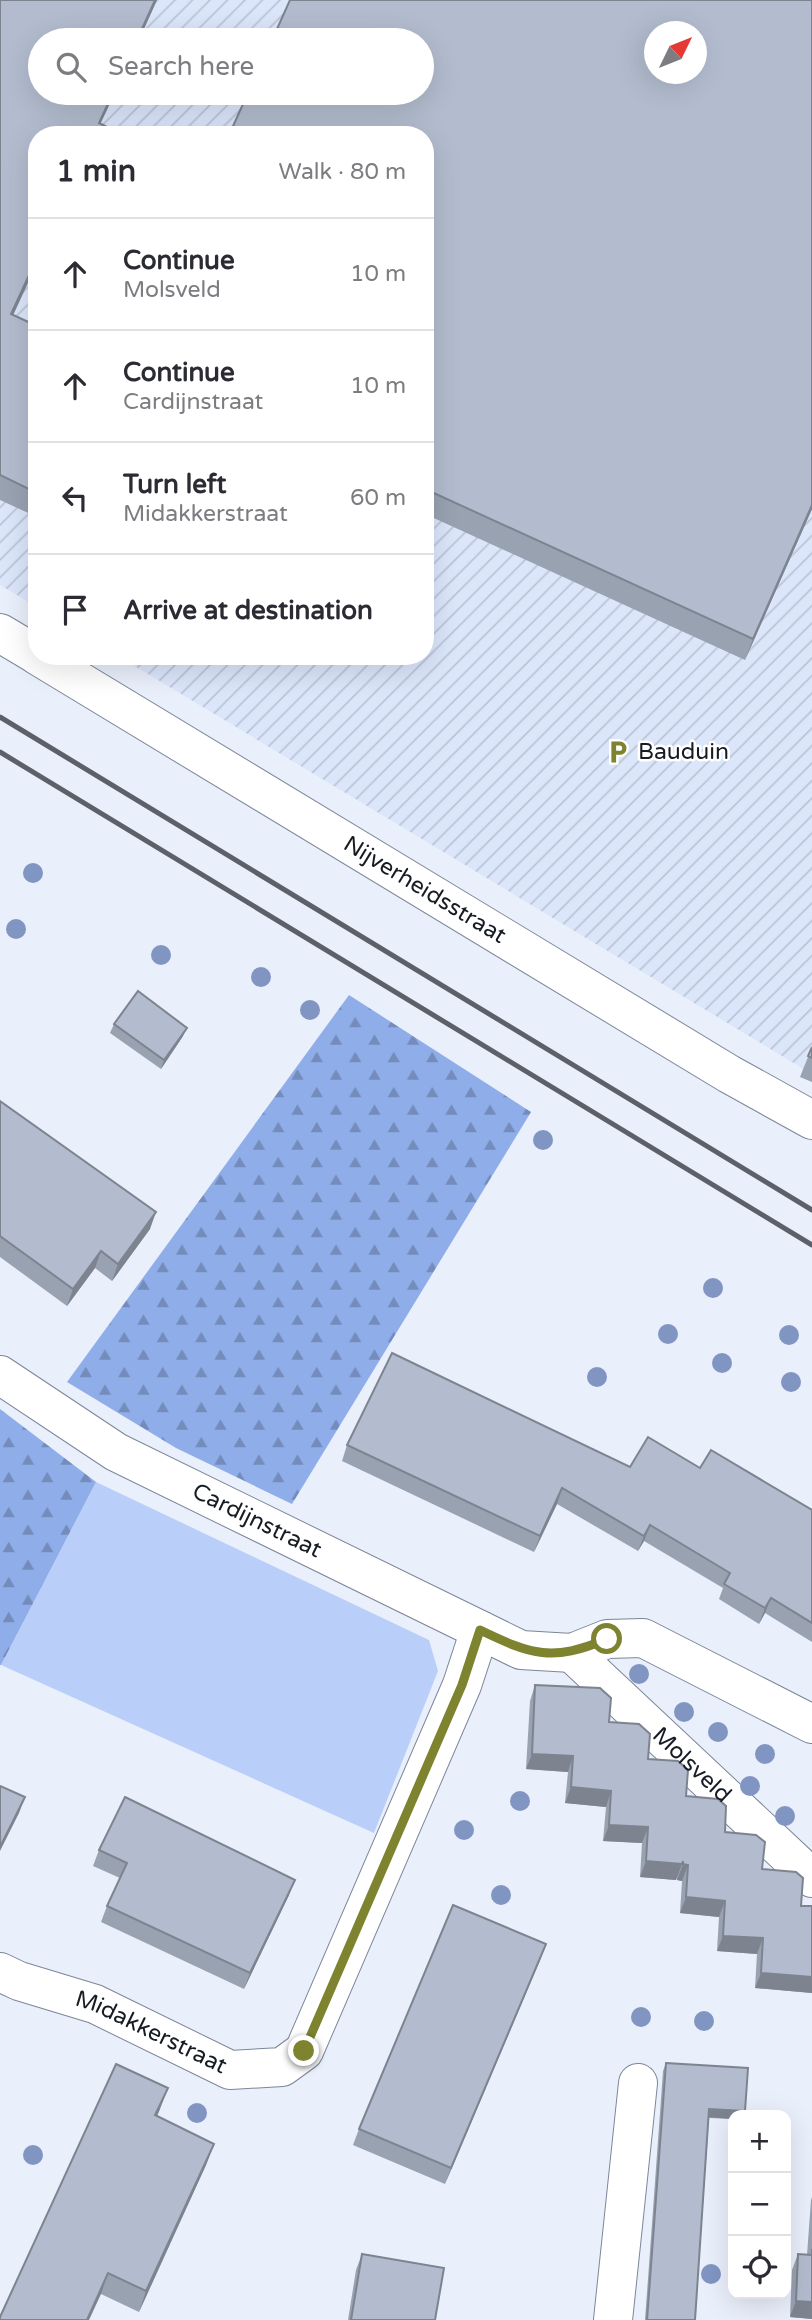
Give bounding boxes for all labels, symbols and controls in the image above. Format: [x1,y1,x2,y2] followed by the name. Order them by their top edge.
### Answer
[644,21,707,84] north arrow
[28,28,434,105] search box
[52,48,90,86] icon: search
[108,51,254,82] text: Search here
[56,153,136,190] text: 1 min
[279,158,406,186] text: Walk · 80 m
[123,245,235,276] text: Continue
[56,255,94,293] icon: ahead
[350,260,406,288] text: 10 m
[123,276,221,304] text: Molsveld
[123,357,235,388] text: Continue
[56,367,94,405] icon: ahead
[350,372,406,400] text: 10 m
[123,388,263,416] text: Cardijnstraat
[123,469,226,500] text: Turn left
[56,479,94,517] icon: left
[350,484,406,512] text: 60 m
[123,500,288,528] text: Midakkerstraat
[56,591,94,629] icon: arrive
[123,595,373,626] text: Arrive at destination
[604,738,632,766] parking icon: Bauduin
[638,738,729,766] place label: Bauduin
[338,830,511,950] street label: Nijverheidsstraat
[188,1477,326,1564] street label: Cardijnstraat
[591,1623,622,1654] route start
[646,1721,737,1809] street label: Molsveld
[72,1985,232,2080] street label: Midakkerstraat
[288,2035,319,2066] route end
[728,2110,791,2299] map controls
[728,2110,791,2173] button: +
[728,2173,791,2236] button: −
[728,2236,791,2299] button: locate

